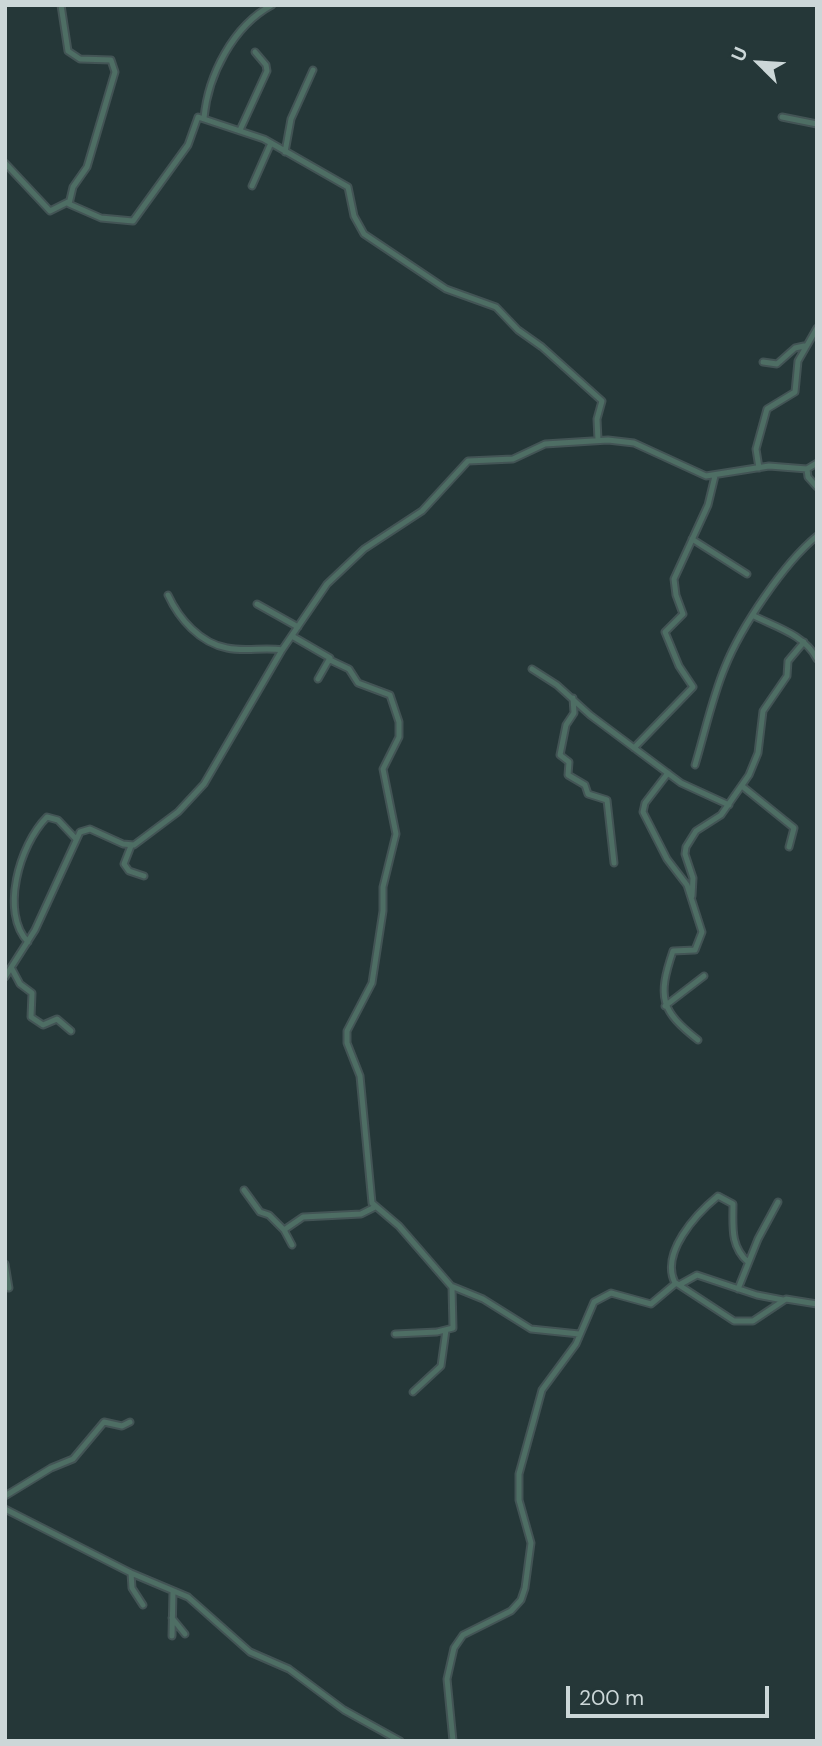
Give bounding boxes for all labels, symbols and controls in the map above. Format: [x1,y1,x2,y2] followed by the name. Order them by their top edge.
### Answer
[724,28,794,98] north arrow
[725,43,753,65] text: U
[570,1672,773,1716] scale bar
[579,1684,644,1712] text: 200 m

